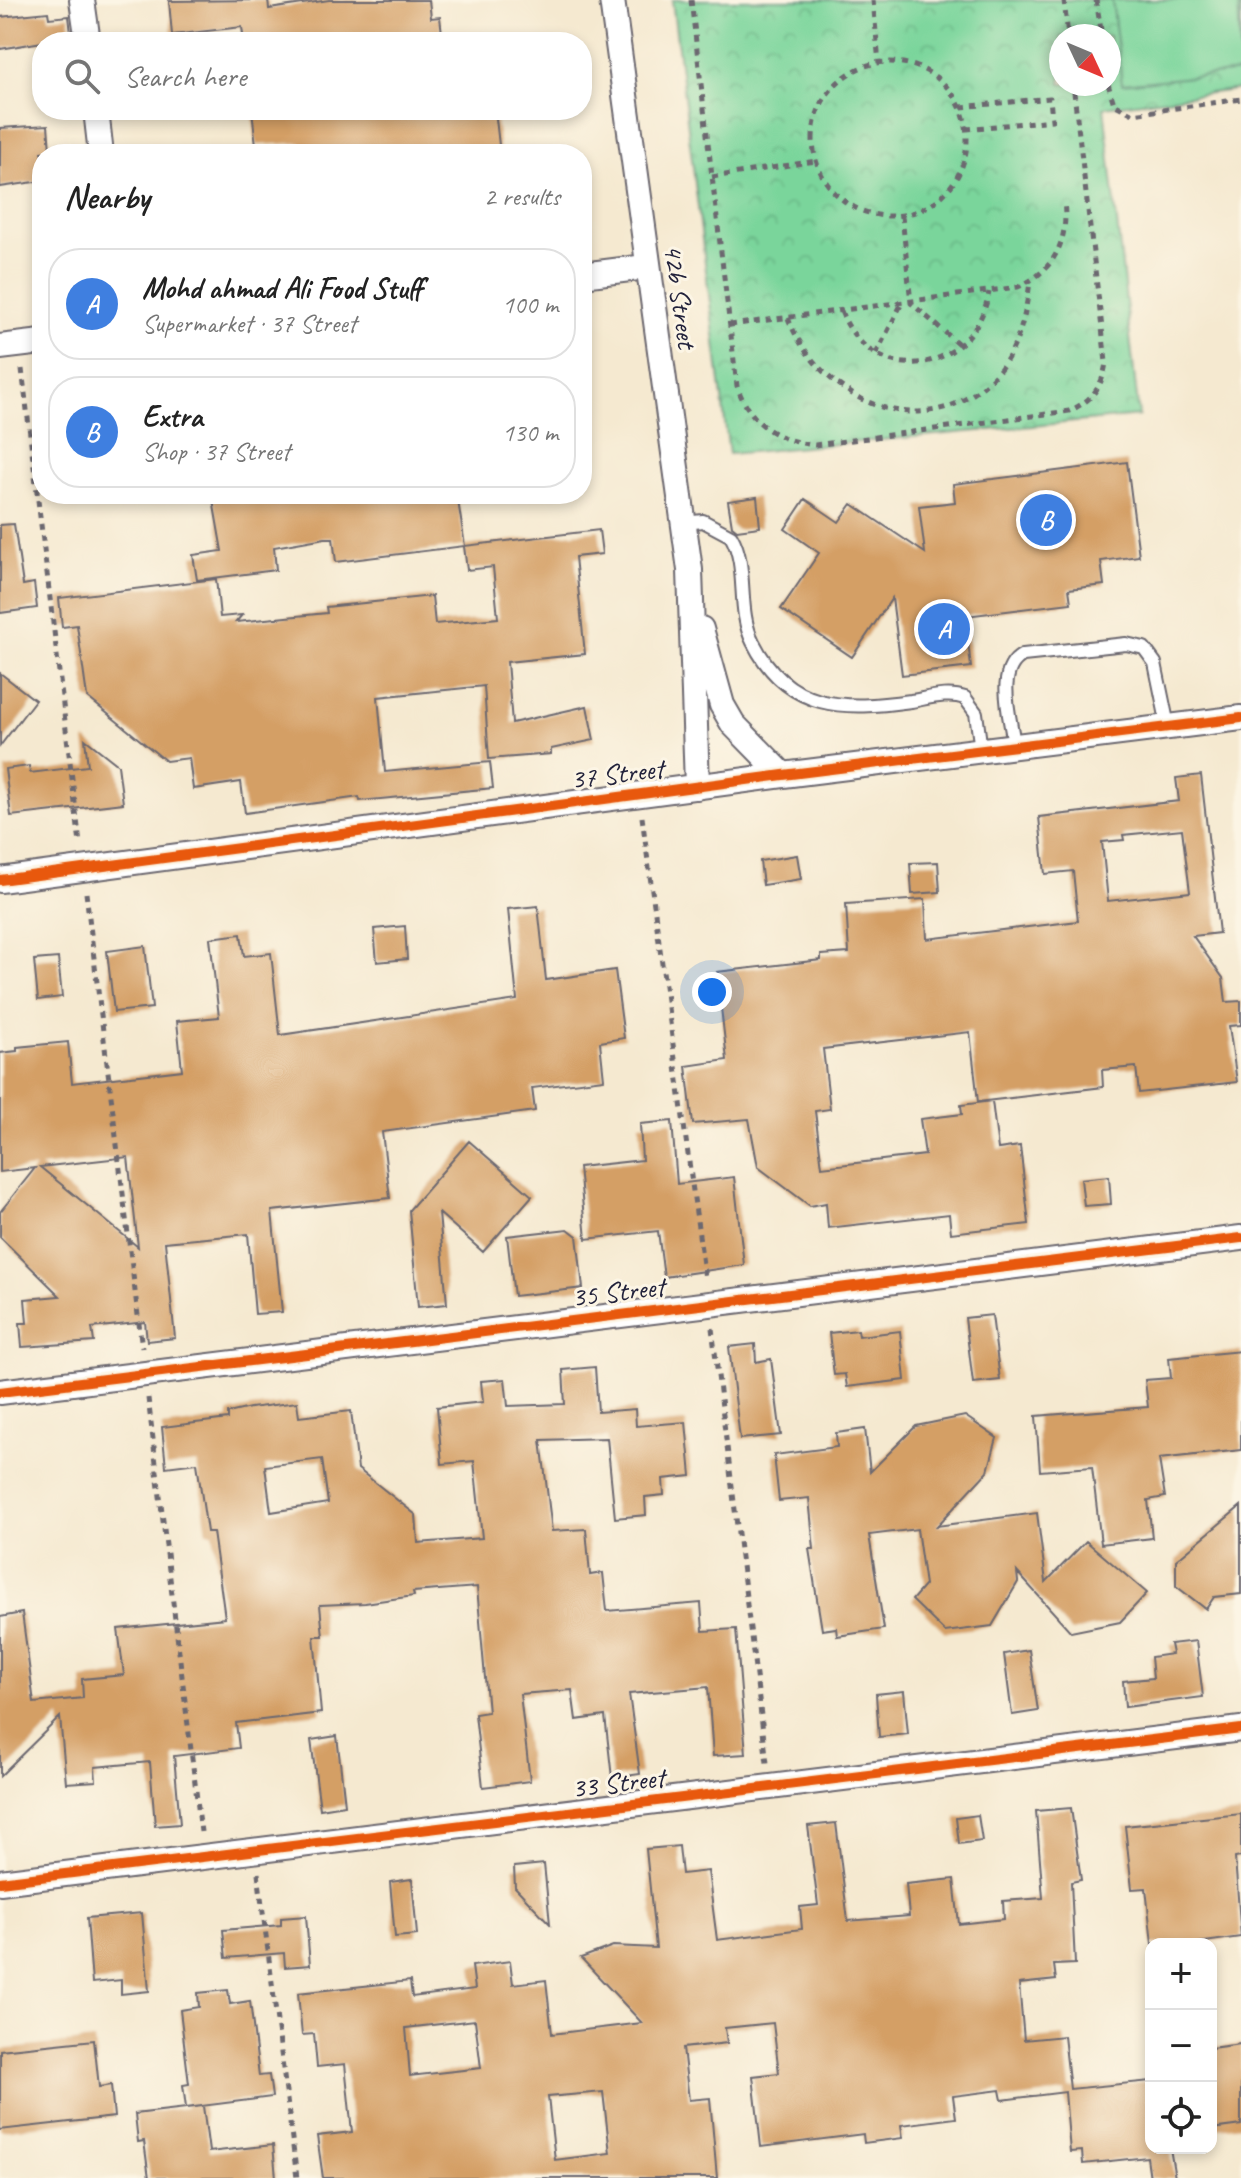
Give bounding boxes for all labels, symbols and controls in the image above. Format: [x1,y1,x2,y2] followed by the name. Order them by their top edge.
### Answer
[1049,24,1121,96] north arrow
[32,32,592,120] search box
[60,54,104,98] icon: search
[124,57,246,95] text: Search here
[64,175,150,218] text: Nearby
[484,180,560,213] text: 2 results
[656,242,705,353] street label: 42b Street
[142,269,423,307] text: Mohd ahmad Ali Food Stuff
[85,288,99,321] text: A
[502,288,558,321] text: 100 m
[142,307,356,340] text: Supermarket · 37 Street
[142,397,203,435] text: Extra
[85,416,99,449] text: B
[502,416,558,449] text: 130 m
[142,435,290,468] text: Shop · 37 Street
[1020,490,1072,550] pin: B
[918,599,970,659] pin: A
[569,750,669,797] street label: 37 Street
[692,972,732,1012] your location
[570,1268,670,1315] street label: 35 Street
[570,1759,670,1806] street label: 33 Street
[1145,1938,1217,2154] map controls
[1145,1938,1217,2010] button: +
[1145,2010,1217,2082] button: −
[1145,2082,1217,2154] button: locate

